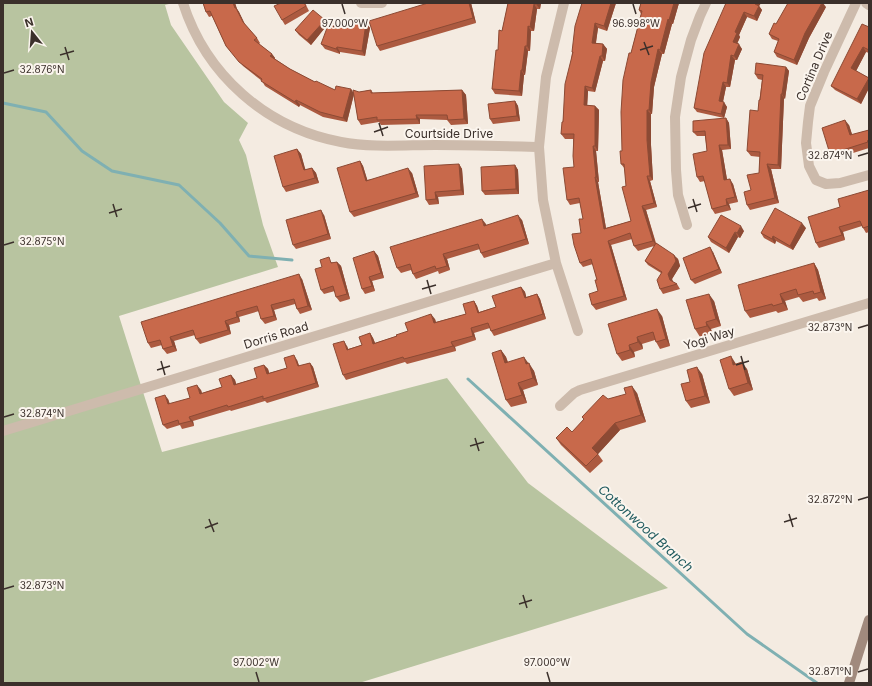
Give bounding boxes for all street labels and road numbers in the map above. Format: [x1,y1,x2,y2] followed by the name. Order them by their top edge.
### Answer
[793,29,835,103] street label: Cortina Drive
[405,126,493,141] street label: Courtside Drive
[242,318,310,352] street label: Dorris Road
[682,323,737,353] street label: Yogi Way

